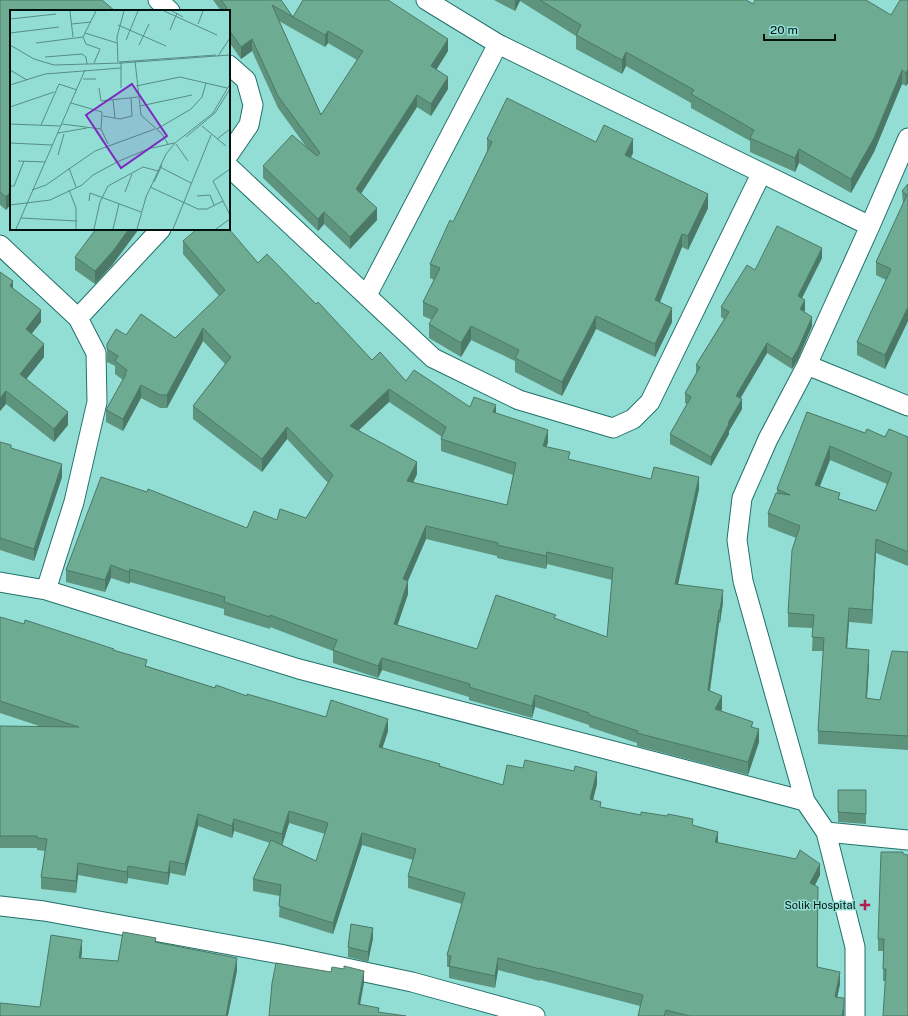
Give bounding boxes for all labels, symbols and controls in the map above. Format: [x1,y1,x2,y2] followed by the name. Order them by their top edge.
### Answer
[10,10,230,230] inset map
[764,16,835,42] scale bar
[770,23,798,37] text: 20 m
[784,899,856,911] place label: Solik Hospital
[859,899,871,911] marker: Solik Hospital

